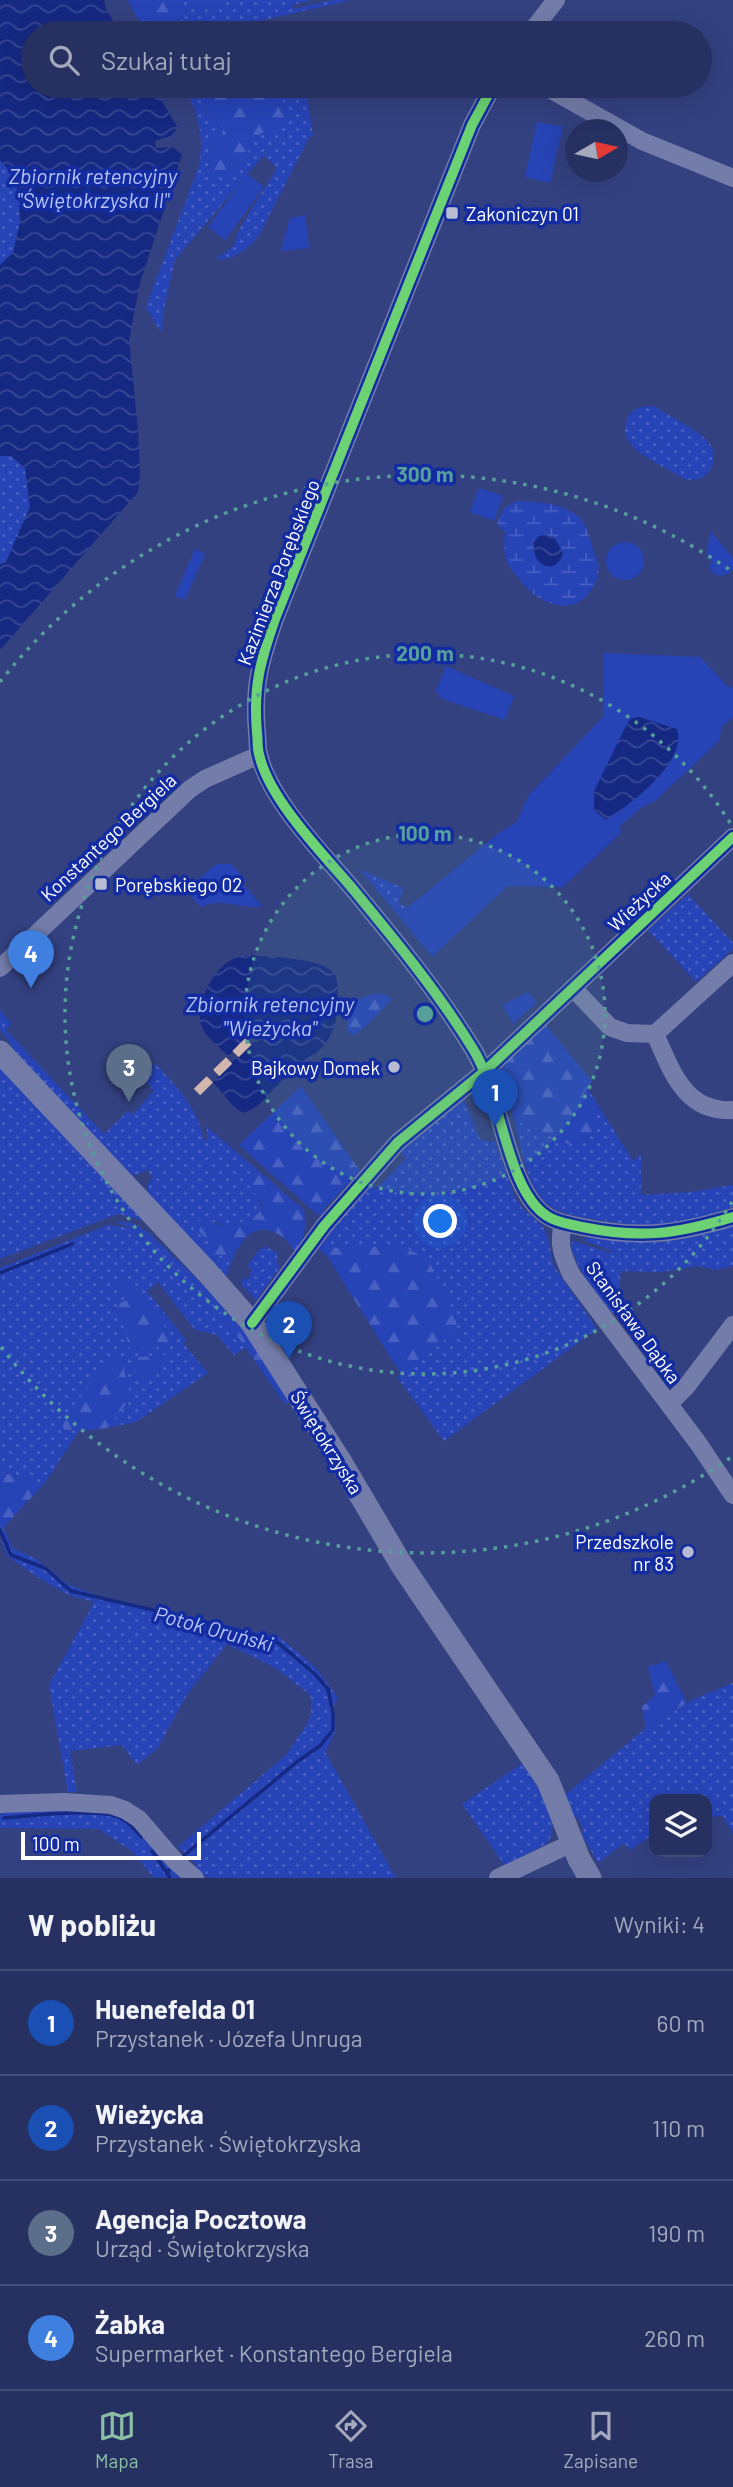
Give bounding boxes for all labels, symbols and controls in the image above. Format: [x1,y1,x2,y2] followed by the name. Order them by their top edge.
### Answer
[21,21,712,98] search box
[45,41,83,79] icon: search
[101,44,232,75] text: Szukaj tutaj
[565,119,628,182] north arrow
[9,163,178,212] water label: Zbiornik retencyjny "Świętokrzyska II"
[466,202,579,225] place label: Zakoniczyn 01
[444,205,460,221] marker: Zakoniczyn 01
[396,461,454,486] text: 300 m
[232,476,324,668] street label: Kazimierza Porębskiego
[396,640,454,665] text: 200 m
[35,768,181,906] street label: Konstantego Bergiela
[398,820,452,845] text: 100 m
[603,866,675,936] street label: Wieżycka
[115,873,242,896] place label: Porębskiego 02
[93,876,109,892] marker: Porębskiego 02
[8,930,54,988] pin: 4
[186,991,355,1040] water label: Zbiornik retencyjny "Wieżycka"
[413,1002,437,1026] centre of rings
[106,1044,152,1102] pin: 3
[251,1056,380,1079] place label: Bajkowy Domek
[386,1059,402,1075] marker: Bajkowy Domek
[472,1069,518,1127] pin: 1
[423,1204,457,1238] your location
[582,1256,686,1388] street label: Stanisława Dąbka
[266,1301,312,1359] pin: 2
[286,1386,368,1498] street label: Świętokrzyska
[575,1530,674,1575] place label: Przedszkole nr 83
[680,1544,696,1560] marker: Przedszkole nr 83
[152,1600,277,1656] water label: Potok Oruński
[649,1794,712,1857] map controls
[649,1794,712,1857] button: layers
[21,1829,201,1861] scale bar
[32,1832,80,1855] text: 100 m
[28,1906,156,1942] text: W pobliżu
[614,1910,705,1938] text: Wyniki: 4
[95,1993,255,2024] text: Huenefelda 01
[47,2009,55,2037] text: 1
[657,2009,705,2037] text: 60 m
[95,2024,363,2052] text: Przystanek · Józefa Unruga
[95,2098,204,2129] text: Wieżycka
[45,2114,57,2142] text: 2
[652,2114,705,2142] text: 110 m
[95,2129,361,2157] text: Przystanek · Świętokrzyska
[95,2203,306,2234] text: Agencja Pocztowa
[45,2219,57,2247] text: 3
[648,2219,705,2247] text: 190 m
[95,2234,310,2262] text: Urząd · Świętokrzyska
[95,2308,165,2339] text: Żabka
[44,2324,58,2352] text: 4
[644,2324,705,2352] text: 260 m
[95,2339,453,2367] text: Supermarket · Konstantego Bergiela
[95,2407,138,2472] tab: Mapa
[328,2407,374,2472] tab: Trasa
[563,2407,638,2472] tab: Zapisane

